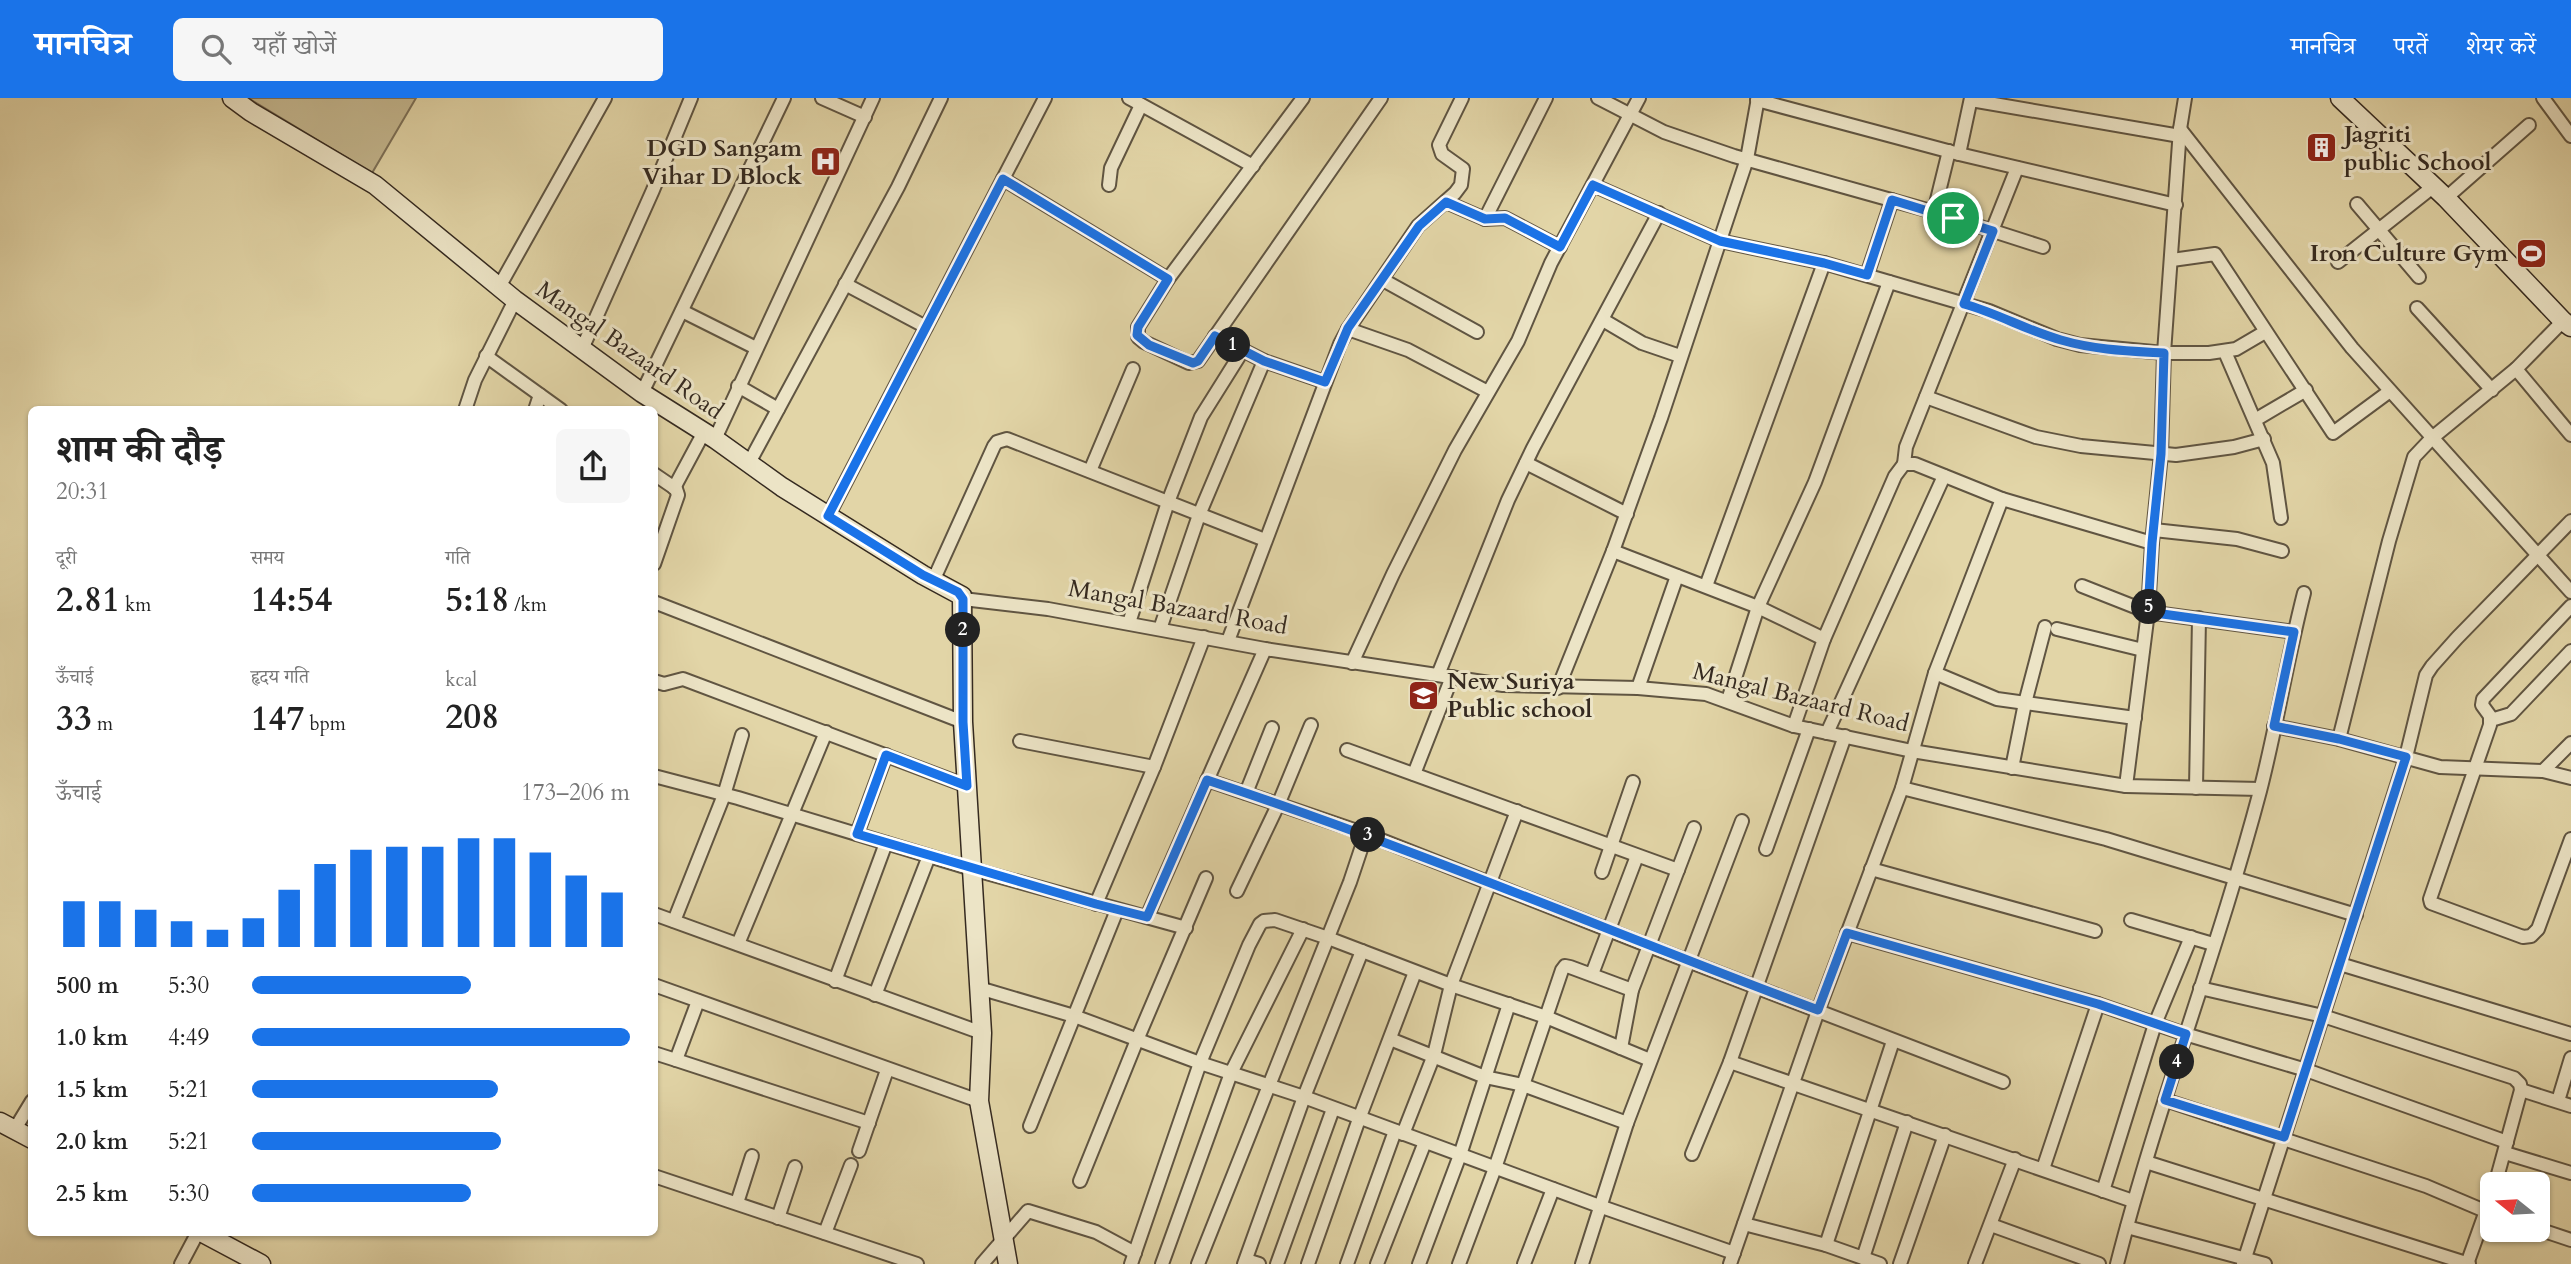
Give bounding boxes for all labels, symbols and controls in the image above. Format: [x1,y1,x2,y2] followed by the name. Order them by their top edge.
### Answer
[173,18,663,81] search box
[35,22,131,67] text: मानचित्र
[253,28,336,63] text: यहाँ खोजें
[197,30,235,68] icon: search
[2291,30,2356,63] text: मानचित्र
[2394,30,2428,63] text: परतें
[2466,30,2536,63] text: शेयर करें
[2341,118,2492,179] place label: Jagriti public School
[2304,131,2338,165] building icon: Jagriti public School
[642,132,803,193] place label: DGD Sangam Vihar D Block
[808,145,842,179] hospital icon: DGD Sangam Vihar D Block
[1923,188,1983,248] pin
[1934,199,1972,237] icon: arrive
[2514,236,2548,270] sports icon: Iron Culture Gym
[2310,237,2509,270] place label: Iron Culture Gym
[529,273,730,428] street label: Mangal Bazaard Road
[1216,328,1250,362] pin: 1
[1228,331,1237,357] text: 1
[56,424,223,476] text: शाम की दौड़
[556,429,630,503] button: share
[56,476,109,507] text: 20:31
[56,545,77,571] text: दूरी
[251,545,284,571] text: समय
[445,545,470,571] text: गति
[1066,572,1290,643] street label: Mangal Bazaard Road
[56,576,120,624] text: 2.81
[251,576,333,624] text: 14:54
[445,576,509,624] text: 5:18
[2132,589,2166,624] pin: 5
[120,592,151,618] text: km
[509,592,547,618] text: /km
[2144,593,2153,619] text: 5
[946,612,981,648] pin: 2
[958,616,967,642] text: 2
[1689,655,1913,740] street label: Mangal Bazaard Road
[56,664,93,690] text: ऊँचाई
[251,664,309,690] text: हृदय गति
[1447,665,1592,726] place label: New Suriya Public school
[445,667,477,693] text: kcal
[1407,678,1441,712] school or university icon: New Suriya Public school
[445,693,499,741] text: 208
[56,695,92,743] text: 33
[251,695,304,743] text: 147
[92,711,113,737] text: m
[304,711,346,737] text: bpm
[56,777,101,808] text: ऊँचाई
[521,777,630,808] text: 173–206 m
[1350,818,1386,852] pin: 3
[1363,821,1372,847] text: 3
[56,970,119,1001] text: 500 m
[168,970,209,1001] text: 5:30
[56,1022,128,1053] text: 1.0 km
[168,1022,209,1053] text: 4:49
[2160,1044,2194,1080] pin: 4
[2172,1048,2181,1074] text: 4
[56,1074,128,1105] text: 1.5 km
[168,1074,209,1105] text: 5:21
[56,1126,128,1157] text: 2.0 km
[168,1126,209,1157] text: 5:21
[2480,1172,2550,1242] north arrow
[2480,1172,2550,1242] map controls
[56,1178,128,1209] text: 2.5 km
[168,1178,209,1209] text: 5:30

